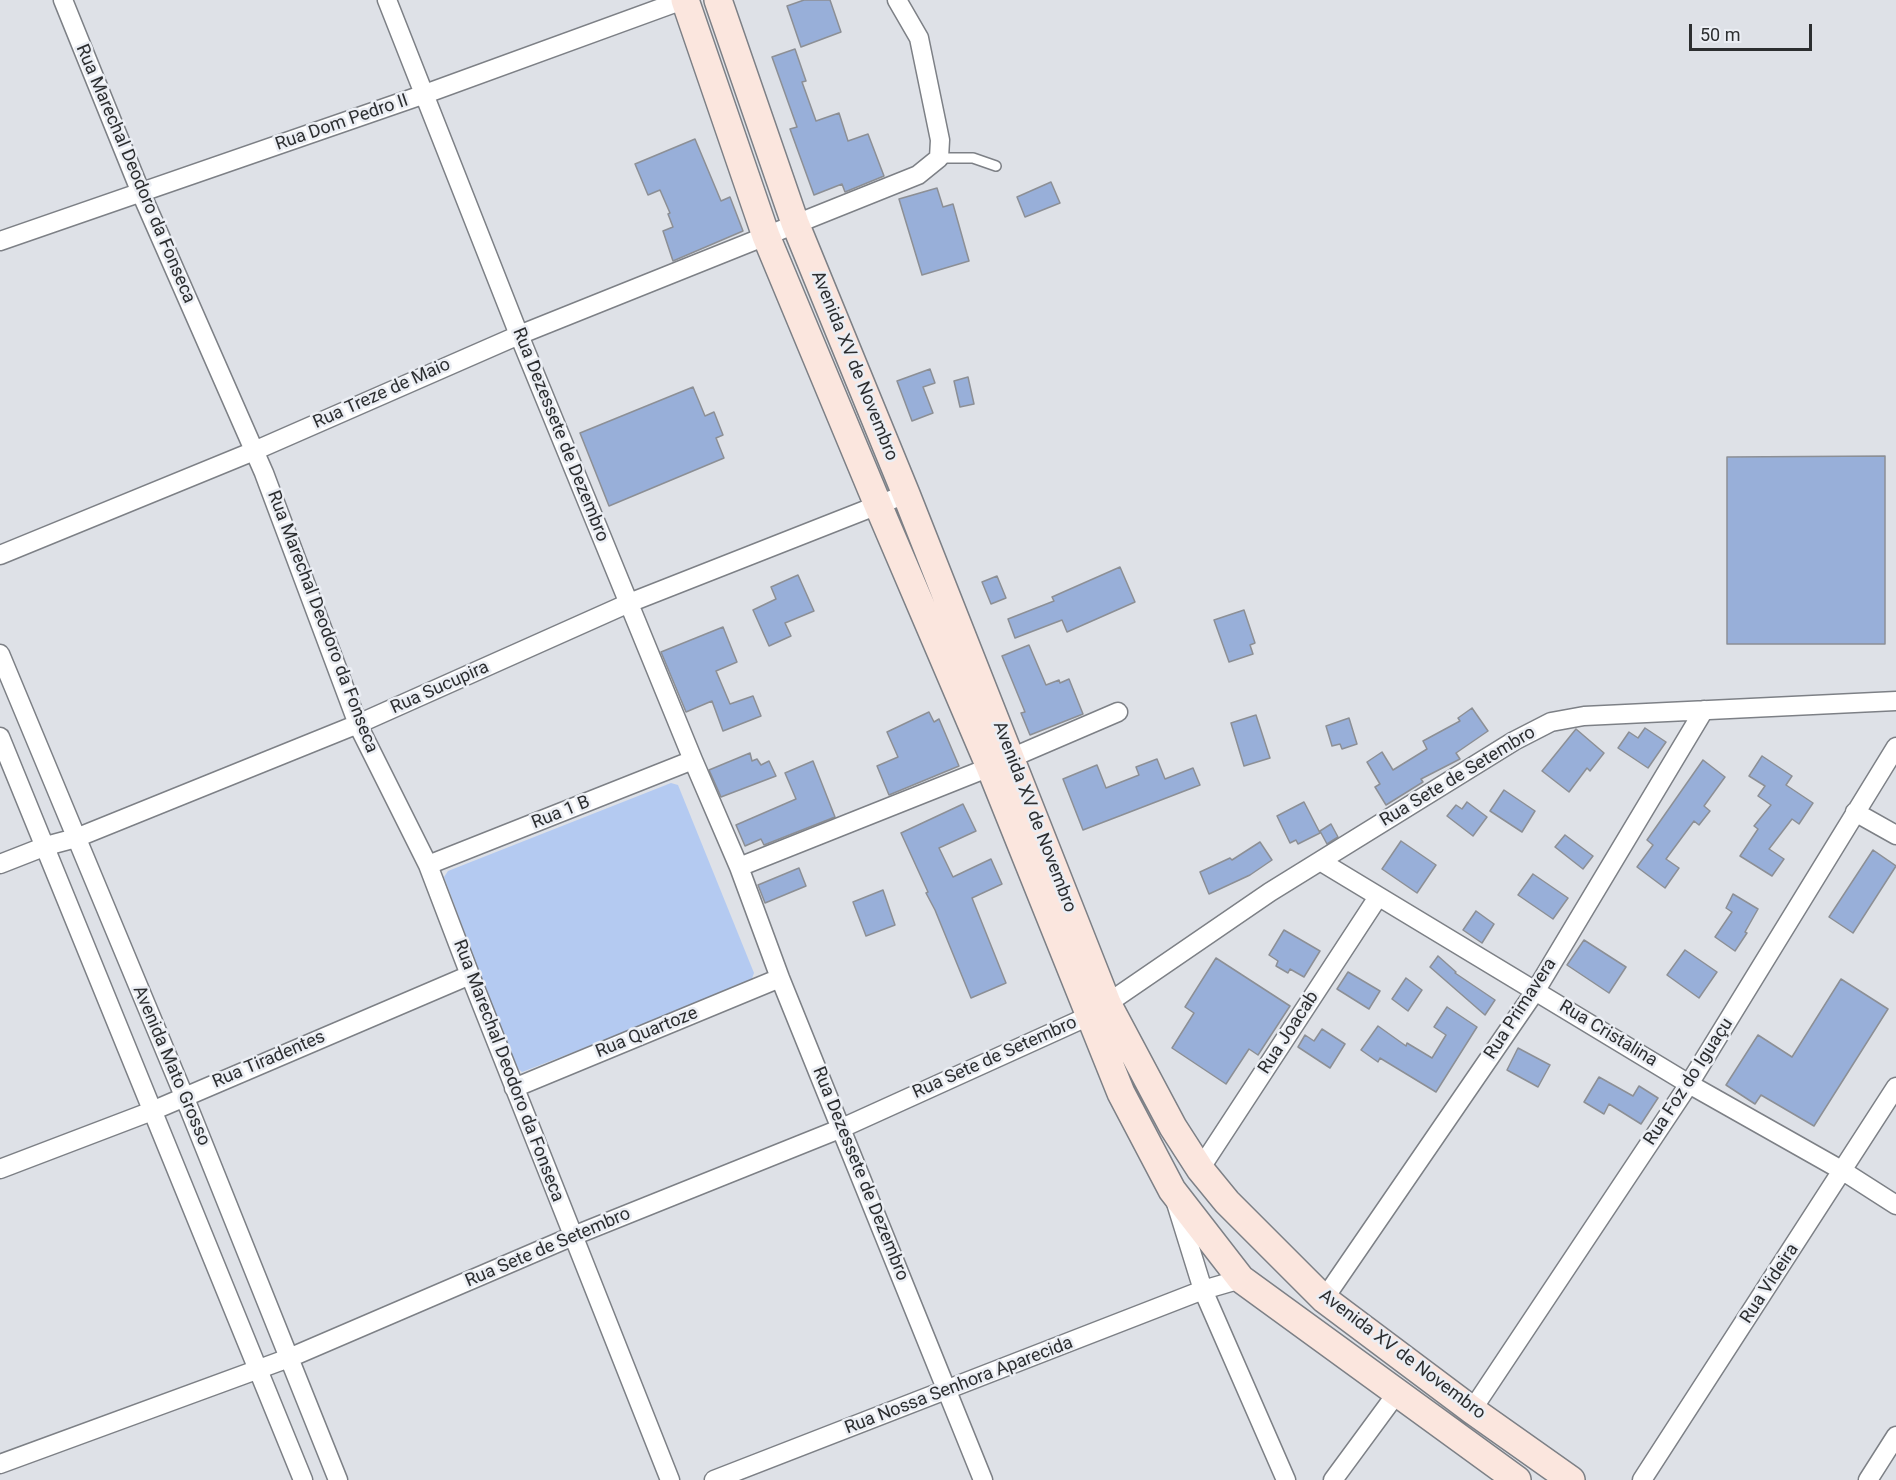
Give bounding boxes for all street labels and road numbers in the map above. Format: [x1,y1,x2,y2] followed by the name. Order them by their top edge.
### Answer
[70,41,200,307] street label: Rua Marechal Deodoro da Fonseca
[273,90,411,156] street label: Rua Dom Pedro II
[806,268,902,464] street label: Avenida XV de Novembro
[507,325,613,545] street label: Rua Dezessete de Dezembro
[310,354,454,434] street label: Rua Treze de Maio
[262,488,382,756] street label: Rua Marechal Deodoro da Fonseca
[388,657,492,719] street label: Rua Sucupira
[988,718,1080,916] street label: Avenida XV de Novembro
[1376,722,1540,832] street label: Rua Sete de Setembro
[529,792,593,834] street label: Rua 1 B
[448,937,568,1205] street label: Rua Marechal Deodoro da Fonseca
[1480,954,1562,1064] street label: Rua Primavera
[128,983,214,1149] street label: Avenida Mato Grosso
[1254,987,1324,1079] street label: Rua Joacab
[1555,996,1661,1072] street label: Rua Cristalina
[593,1003,701,1063] street label: Rua Quartoze
[910,1012,1080,1104] street label: Rua Sete de Setembro
[1640,1014,1738,1150] street label: Rua Foz do Iguaçu
[209,1027,329,1093] street label: Rua Tiradentes
[807,1064,913,1284] street label: Rua Dezessete de Dezembro
[462,1203,634,1293] street label: Rua Sete de Setembro
[1736,1240,1804,1328] street label: Rua Videira
[1314,1285,1490,1425] street label: Avenida XV de Novembro
[842,1332,1076,1440] street label: Rua Nossa Senhora Aparecida

